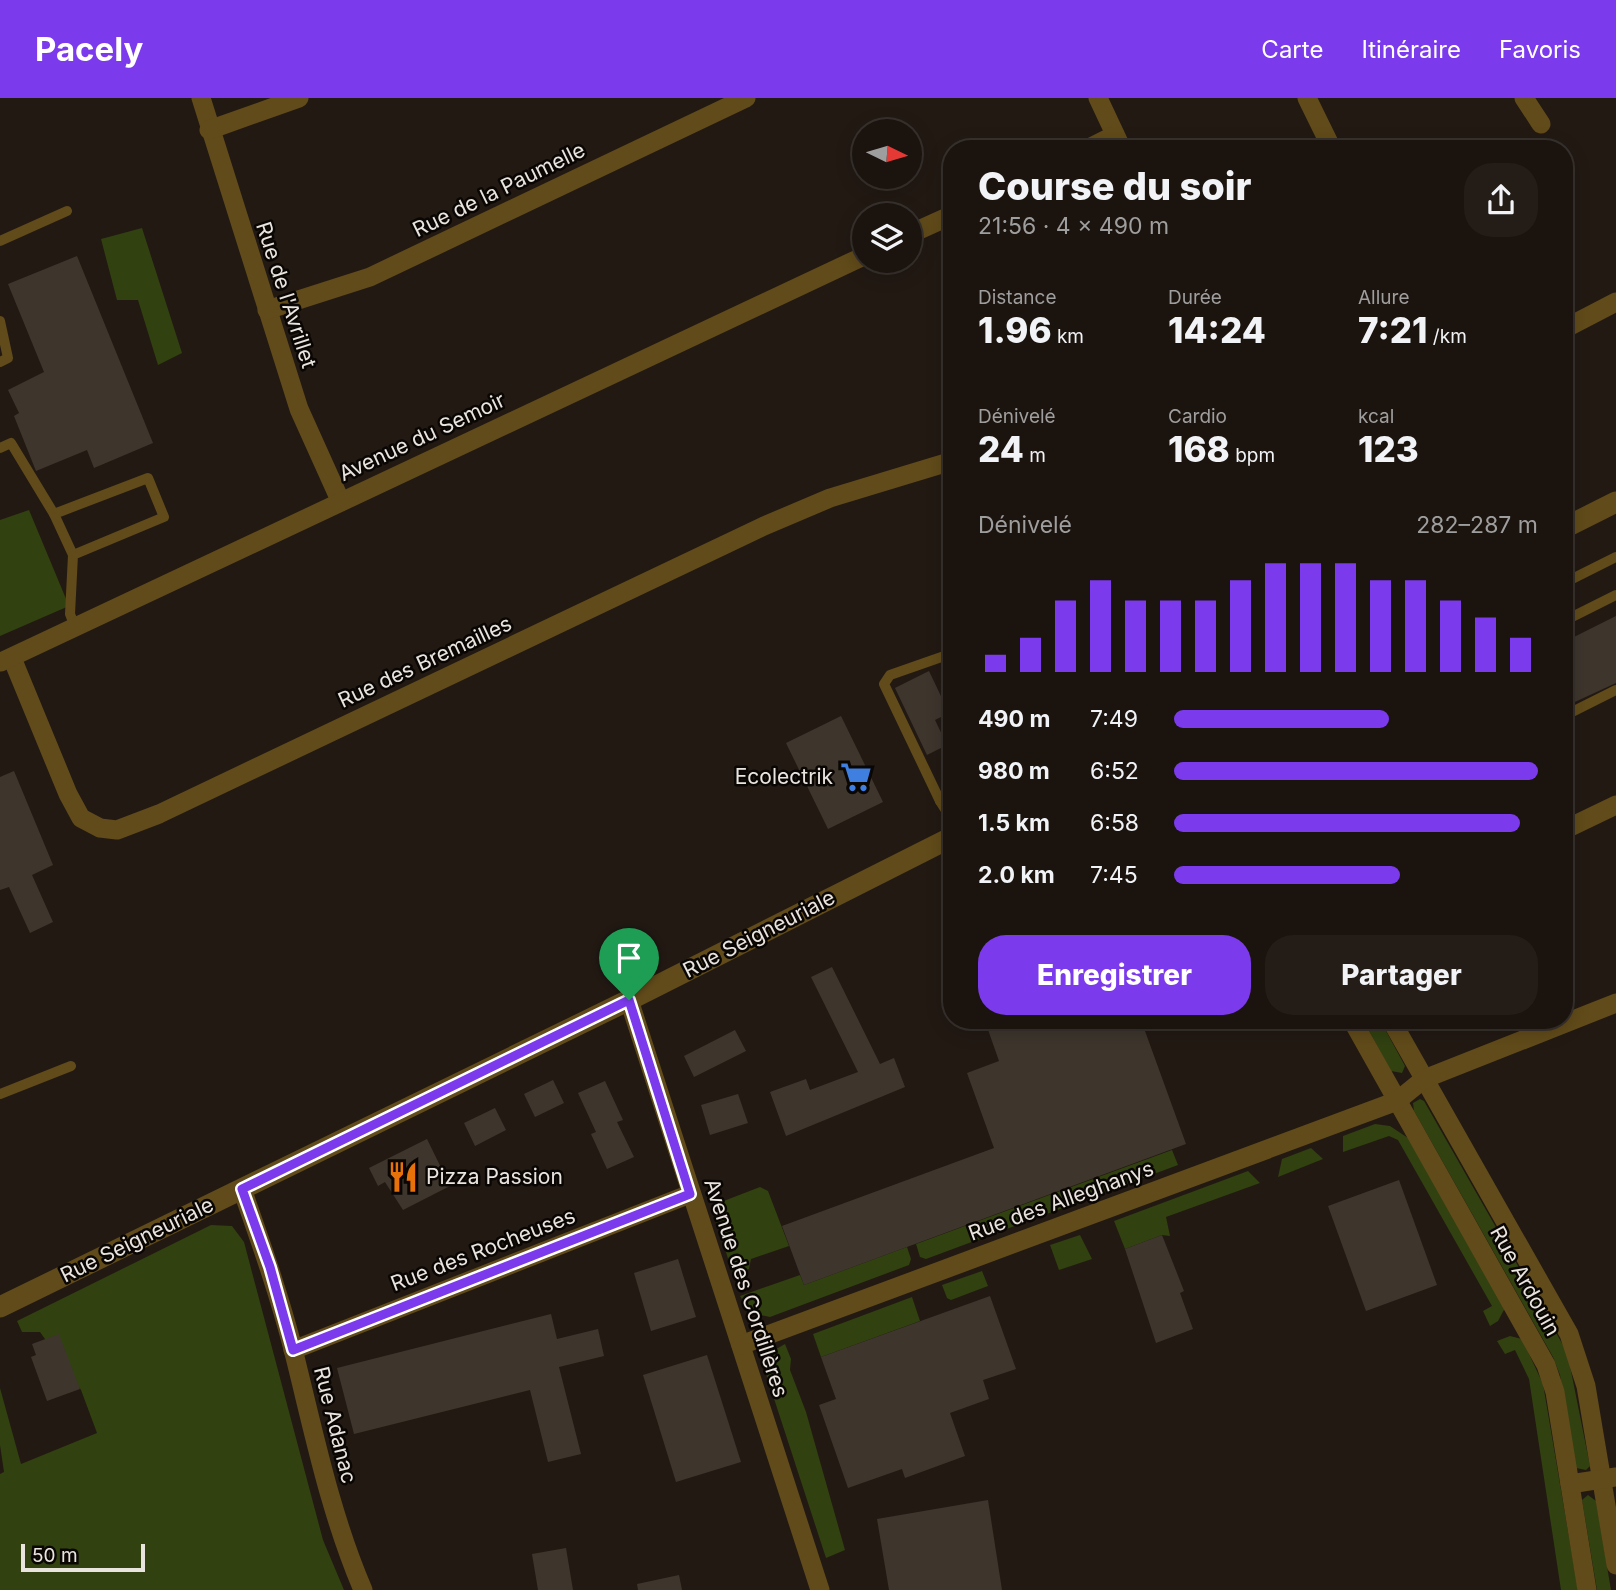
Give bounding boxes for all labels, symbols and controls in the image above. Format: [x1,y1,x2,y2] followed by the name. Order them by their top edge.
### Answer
[35,29,143,69] text: Pacely
[1261,35,1323,64] text: Carte
[1361,35,1461,64] text: Itinéraire
[1499,35,1581,64] text: Favoris
[852,119,922,189] north arrow
[852,119,922,273] map controls
[409,137,589,242] street label: Rue de la Paumelle
[978,163,1252,209] text: Course du soir
[1464,163,1538,237] button: share
[852,203,922,273] button: layers
[978,212,1169,240] text: 21:56 · 4 × 490 m
[251,219,322,371] street label: Rue de l'Avrillet
[978,286,1056,309] text: Distance
[1168,286,1222,309] text: Durée
[1358,286,1409,309] text: Allure
[978,309,1052,351] text: 1.96
[1168,309,1266,351] text: 14:24
[1358,309,1428,351] text: 7:21
[1052,325,1084,348] text: km
[1428,325,1467,348] text: /km
[335,387,509,486] street label: Avenue du Semoir
[978,405,1056,428] text: Dénivelé
[1168,405,1227,428] text: Cardio
[1358,405,1394,428] text: kcal
[978,428,1024,470] text: 24
[1168,428,1230,470] text: 168
[1358,428,1419,470] text: 123
[1024,444,1046,467] text: m
[1230,444,1275,467] text: bpm
[978,511,1072,539] text: Dénivelé
[1416,511,1538,539] text: 282–287 m
[334,610,515,713] street label: Rue des Bremailles
[978,705,1050,733] text: 490 m
[1090,705,1138,733] text: 7:49
[978,757,1050,785] text: 980 m
[1090,757,1139,785] text: 6:52
[839,760,873,794] supermarket icon: Ecolectrik
[735,764,833,789] place label: Ecolectrik
[978,809,1050,837] text: 1.5 km
[1090,809,1139,837] text: 6:58
[978,861,1055,889] text: 2.0 km
[1090,861,1138,889] text: 7:45
[679,884,839,983] street label: Rue Seigneuriale
[599,928,659,1000] pin
[978,935,1251,1015] button: Enregistrer
[1265,935,1538,1015] button: Partager
[610,939,648,977] icon: arrive
[965,1155,1157,1246] street label: Rue des Alleghanys
[386,1160,420,1194] restaurant icon: Pizza Passion
[426,1164,563,1189] place label: Pizza Passion
[699,1175,794,1400] street label: Avenue des Cordillères
[56,1192,217,1287] street label: Rue Seigneuriale
[387,1203,579,1296] street label: Rue des Rocheuses
[1485,1222,1566,1340] street label: Rue Ardouin
[309,1364,362,1486] street label: Rue Adanac
[21,1541,145,1573] scale bar
[32,1544,78,1567] text: 50 m

